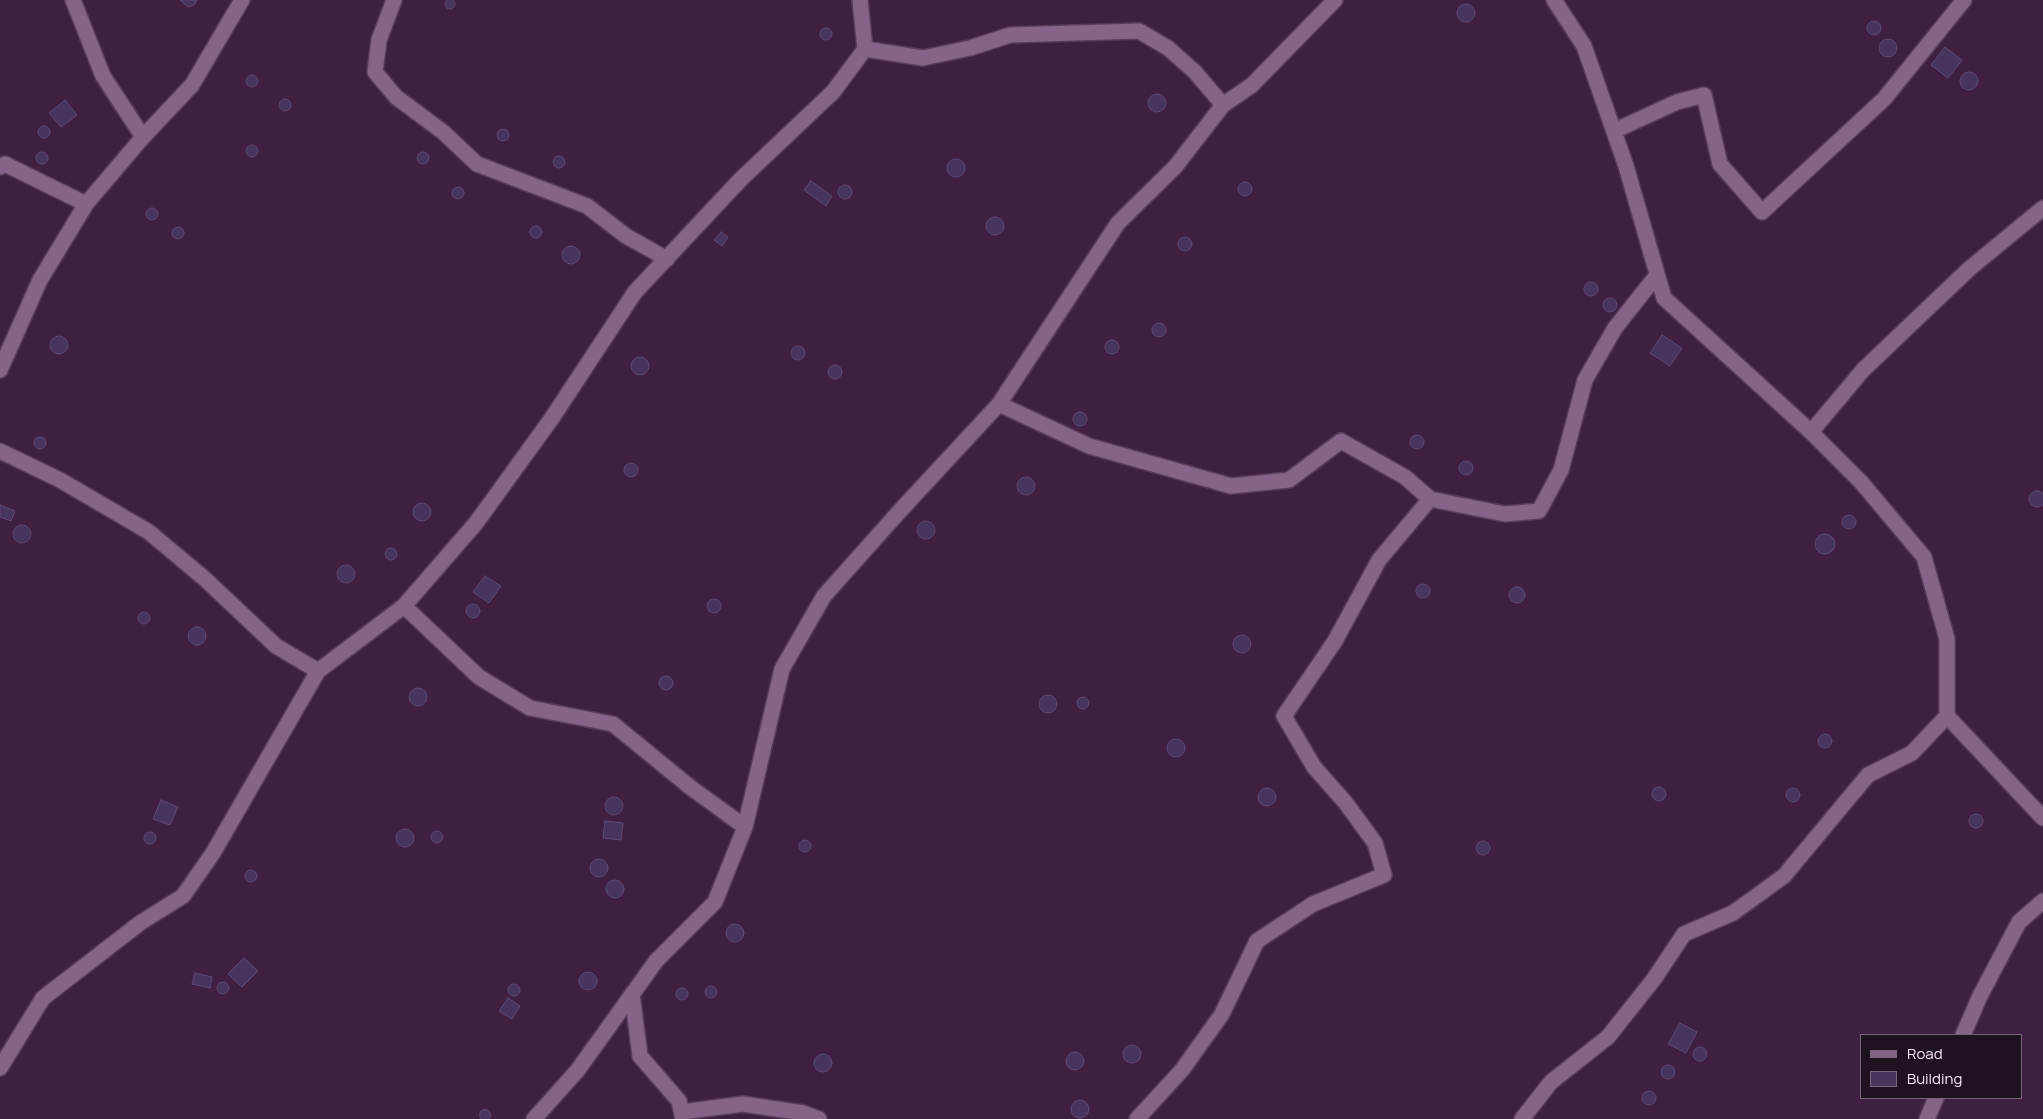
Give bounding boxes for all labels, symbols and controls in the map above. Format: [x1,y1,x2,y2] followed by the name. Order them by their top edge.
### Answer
[1860,1034,2023,1099] legend
[1907,1043,1943,1064] text: Road
[1907,1068,1962,1089] text: Building

